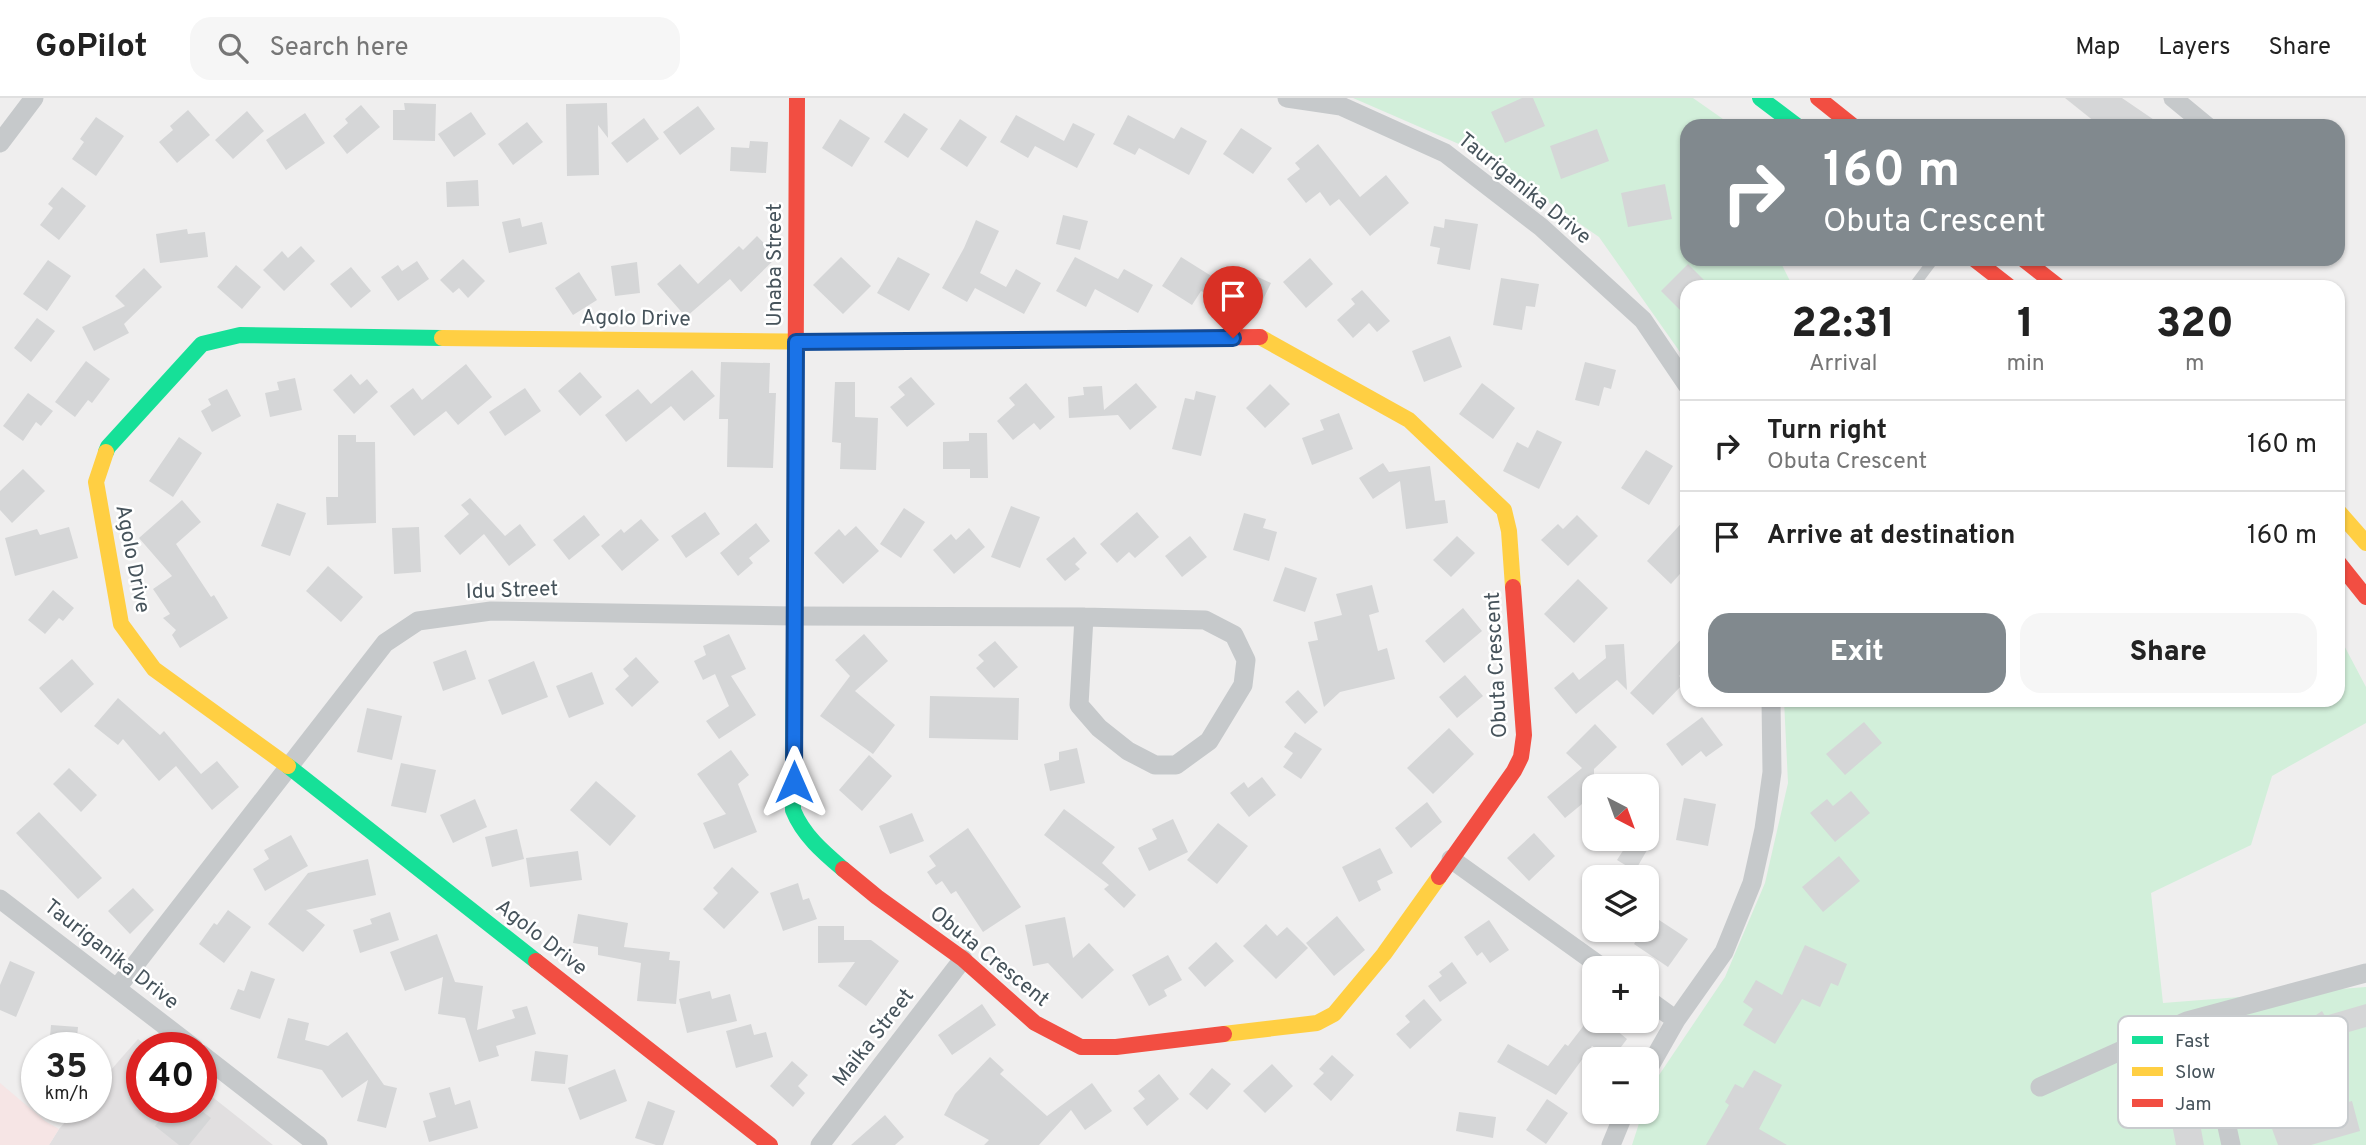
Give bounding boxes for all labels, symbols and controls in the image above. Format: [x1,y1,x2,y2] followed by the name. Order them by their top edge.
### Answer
[190,17,680,80] search box
[35,27,148,69] text: GoPilot
[214,29,252,67] icon: search
[270,32,408,65] text: Search here
[2075,33,2120,63] text: Map
[2158,33,2230,63] text: Layers
[2268,33,2331,63] text: Share
[1452,127,1596,251] street label: Tauriganika Drive
[1823,142,1960,204] text: 160 m
[1708,147,1799,238] icon: right
[762,203,789,327] street label: Unaba Street
[1823,203,2046,243] text: Obuta Crescent
[1203,266,1263,338] pin
[1214,277,1252,315] icon: arrive
[1791,299,1895,352] text: 22:31
[2017,299,2034,352] text: 1
[2156,299,2234,352] text: 320
[581,305,691,333] street label: Agolo Drive
[1809,350,1878,379] text: Arrival
[2006,350,2045,379] text: min
[2185,350,2205,379] text: m
[1767,415,1887,448] text: Turn right
[1708,427,1746,465] icon: right
[2247,429,2317,462] text: 160 m
[1767,448,1927,477] text: Obuta Crescent
[108,503,156,615] street label: Agolo Drive
[1708,518,1746,556] icon: arrive
[1767,520,2015,553] text: Arrive at destination
[2247,520,2317,553] text: 160 m
[465,576,559,606] street label: Idu Street
[1480,591,1514,739] street label: Obuta Crescent
[1708,613,2006,693] button: Exit
[2020,613,2317,693] button: Share
[757,745,831,819] position arrow
[1582,774,1659,850] north arrow
[1582,774,1659,1124] map controls
[1582,865,1659,942] button: layers
[38,894,184,1016] street label: Tauriganika Drive
[490,894,592,982] street label: Agolo Drive
[924,900,1054,1014] street label: Obuta Crescent
[1582,956,1659,1033] button: +
[827,984,921,1092] street label: Maika Street
[2118,1016,2348,1128] legend
[2175,1030,2210,1054] text: Fast
[126,1032,217,1123] speed limit sign: 40
[45,1046,88,1090] text: 35
[1582,1047,1659,1124] button: −
[2175,1061,2215,1085] text: Slow
[45,1083,88,1106] text: km/h
[2175,1093,2212,1117] text: Jam

